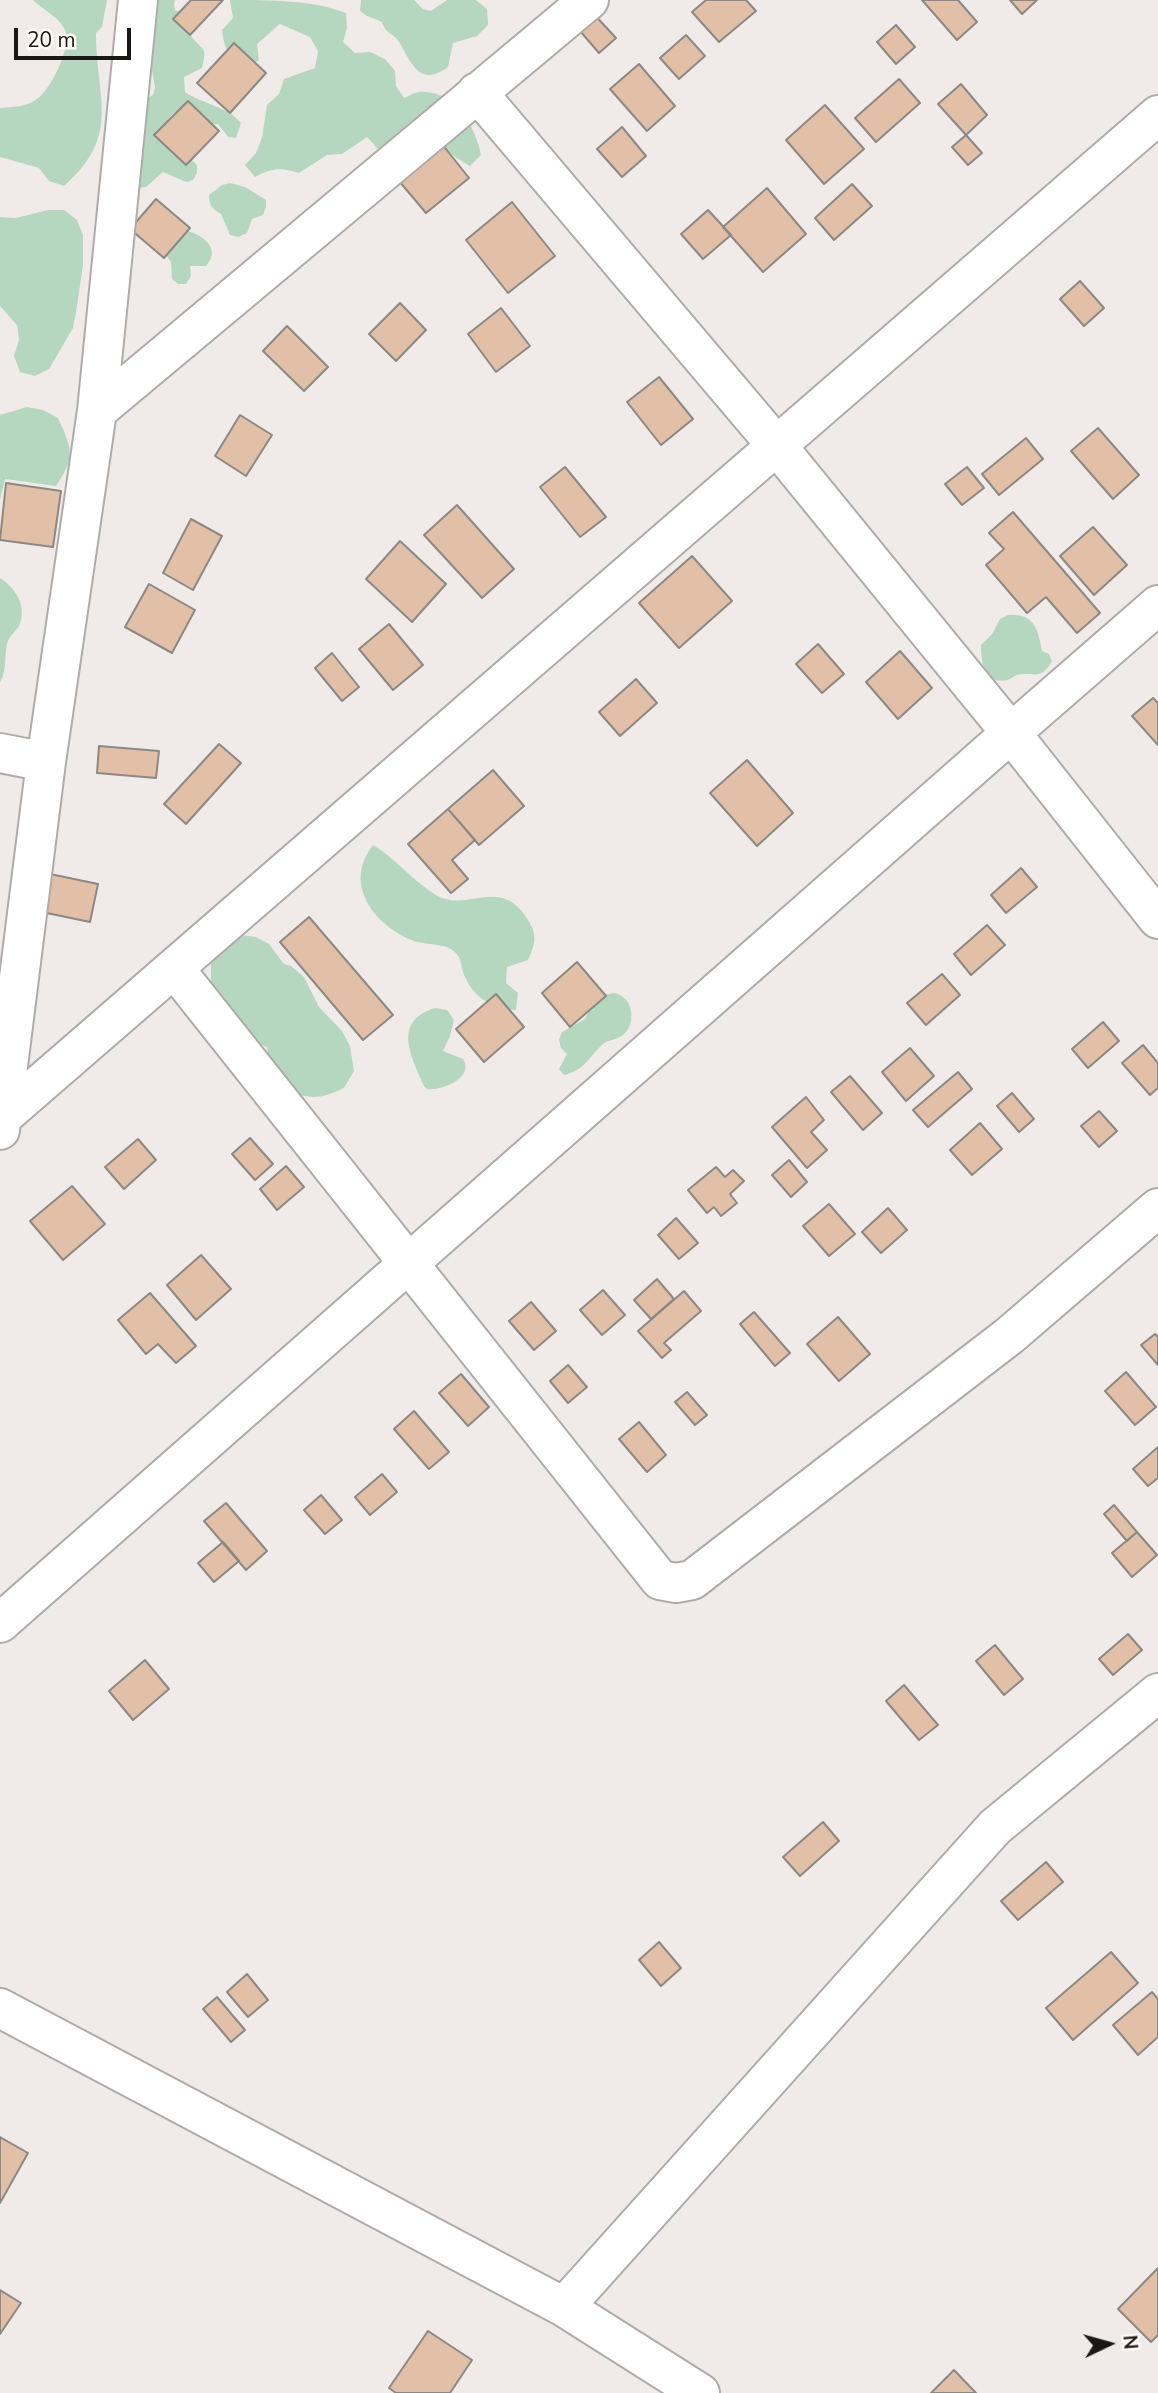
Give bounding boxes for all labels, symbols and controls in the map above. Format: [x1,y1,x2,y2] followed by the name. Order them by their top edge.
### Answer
[18,14,135,58] scale bar
[27,26,76,54] text: 20 m
[1074,2309,1144,2379] north arrow
[1116,2334,1143,2350] text: N

